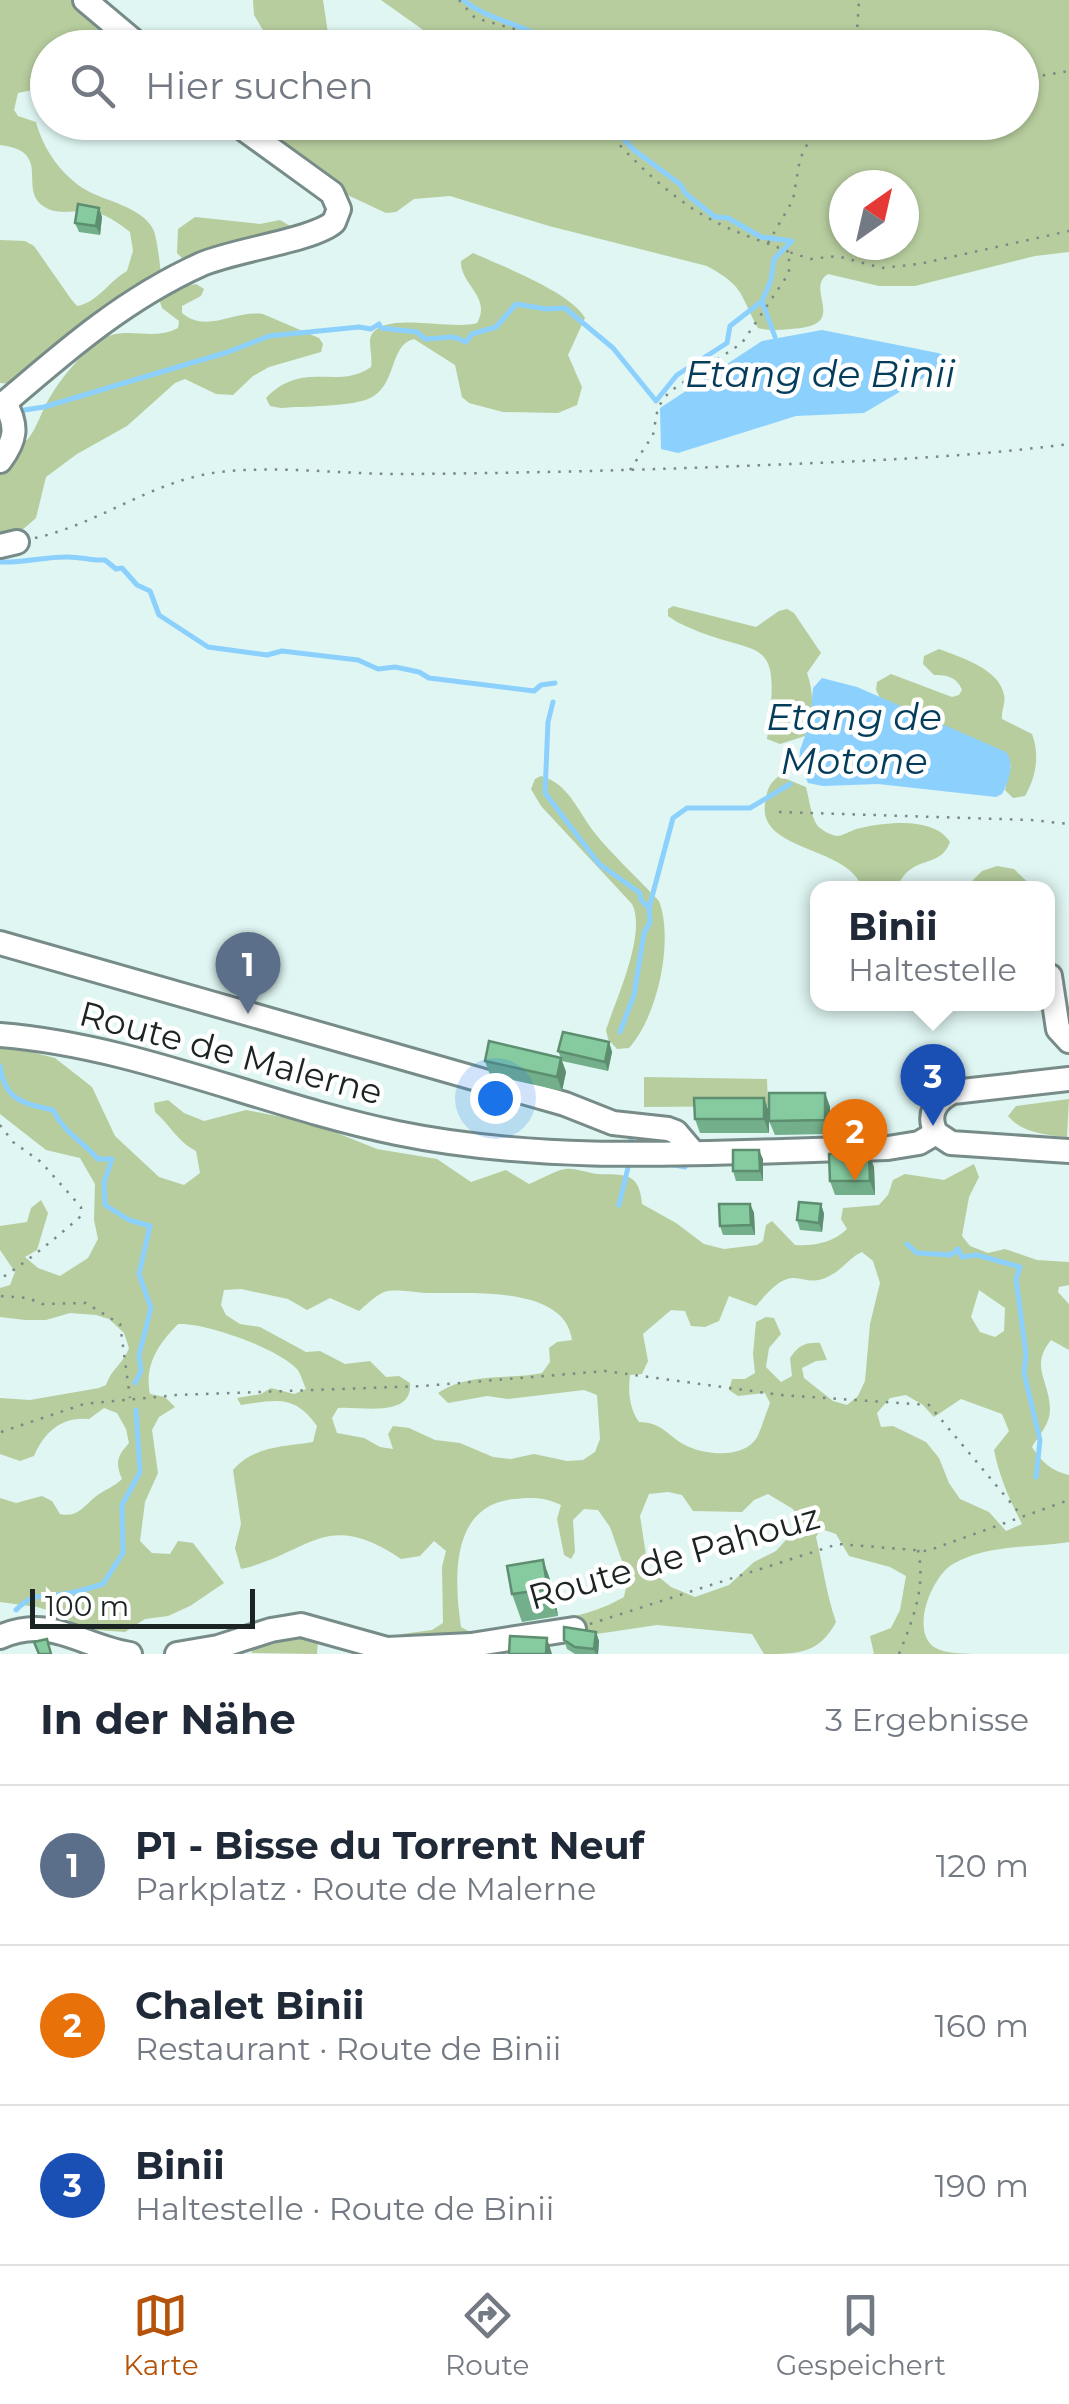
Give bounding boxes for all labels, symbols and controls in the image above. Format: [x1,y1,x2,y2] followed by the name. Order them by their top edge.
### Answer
[30,30,1039,140] search box
[65,58,120,113] icon: search
[145,62,374,109] text: Hier suchen
[829,170,919,260] north arrow
[685,350,956,397] water label: Etang de Binii
[766,693,942,784] water label: Etang de Motone
[810,881,1055,1011] popup
[848,903,938,950] text: Binii
[216,932,280,1014] pin: 1
[848,950,1017,989] text: Haltestelle
[75,991,387,1114] street label: Route de Malerne
[900,1044,966,1126] pin: 3
[470,1073,521,1124] your location
[822,1098,888,1181] pin: 2
[523,1494,824,1619] street label: Route de Pahouz
[30,1584,255,1628] scale bar
[45,1589,129,1623] text: 100 m
[40,1693,296,1745] text: In der Nähe
[825,1700,1029,1739] text: 3 Ergebnisse
[135,1822,644,1869] text: P1 - Bisse du Torrent Neuf
[66,1846,79,1885] text: 1
[936,1846,1029,1885] text: 120 m
[135,1869,596,1908] text: Parkplatz · Route de Malerne
[135,1982,365,2029] text: Chalet Binii
[63,2006,82,2045] text: 2
[934,2006,1029,2045] text: 160 m
[135,2029,561,2068] text: Restaurant · Route de Binii
[135,2142,225,2189] text: Binii
[63,2166,82,2205] text: 3
[934,2166,1029,2205] text: 190 m
[135,2189,554,2228] text: Haltestelle · Route de Binii
[123,2288,199,2382] tab: Karte
[445,2288,529,2382] tab: Route
[776,2288,946,2382] tab: Gespeichert

